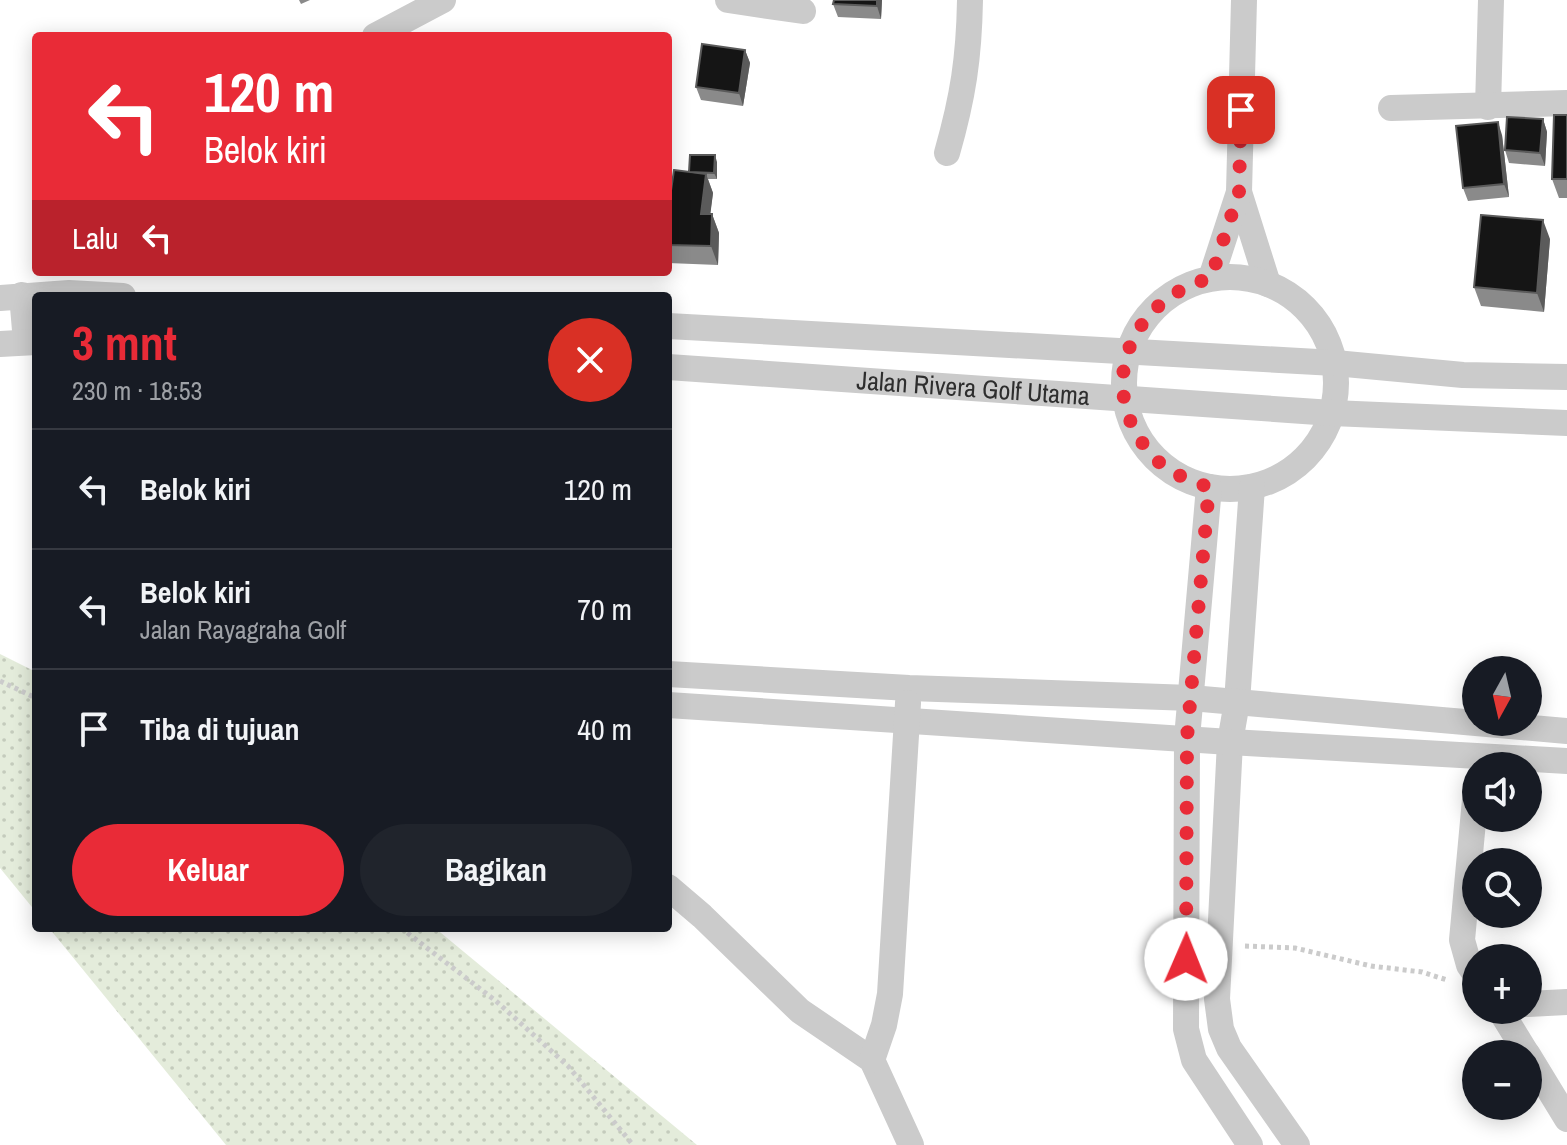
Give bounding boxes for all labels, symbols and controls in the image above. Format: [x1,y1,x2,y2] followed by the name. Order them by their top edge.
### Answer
[204,54,334,129] text: 120 m
[72,64,176,168] icon: left
[1207,76,1275,144] pin
[1219,88,1263,132] icon: arrive
[204,126,327,174] text: Belok kiri
[135,216,179,260] icon: left
[72,218,119,258] text: Lalu
[72,310,177,375] text: 3 mnt
[548,318,632,402] button: close
[856,362,1091,413] street label: Jalan Rivera Golf Utama
[72,373,202,408] text: 230 m · 18:53
[72,467,116,511] icon: left
[140,469,251,509] text: Belok kiri
[564,469,632,509] text: 120 m
[140,572,251,612] text: Belok kiri
[72,587,116,631] icon: left
[577,589,632,629] text: 70 m
[140,612,346,647] text: Jalan Rayagraha Golf
[1462,656,1542,736] north arrow
[1462,656,1542,1120] map controls
[72,707,116,751] icon: arrive
[140,709,300,749] text: Tiba di tujuan
[577,709,632,749] text: 40 m
[1462,752,1542,832] button: sound
[72,824,344,916] button: Keluar
[360,824,632,916] button: Bagikan
[1462,848,1542,928] button: search
[1144,917,1228,1001] position arrow
[1462,944,1542,1024] button: +
[1462,1040,1542,1120] button: −

